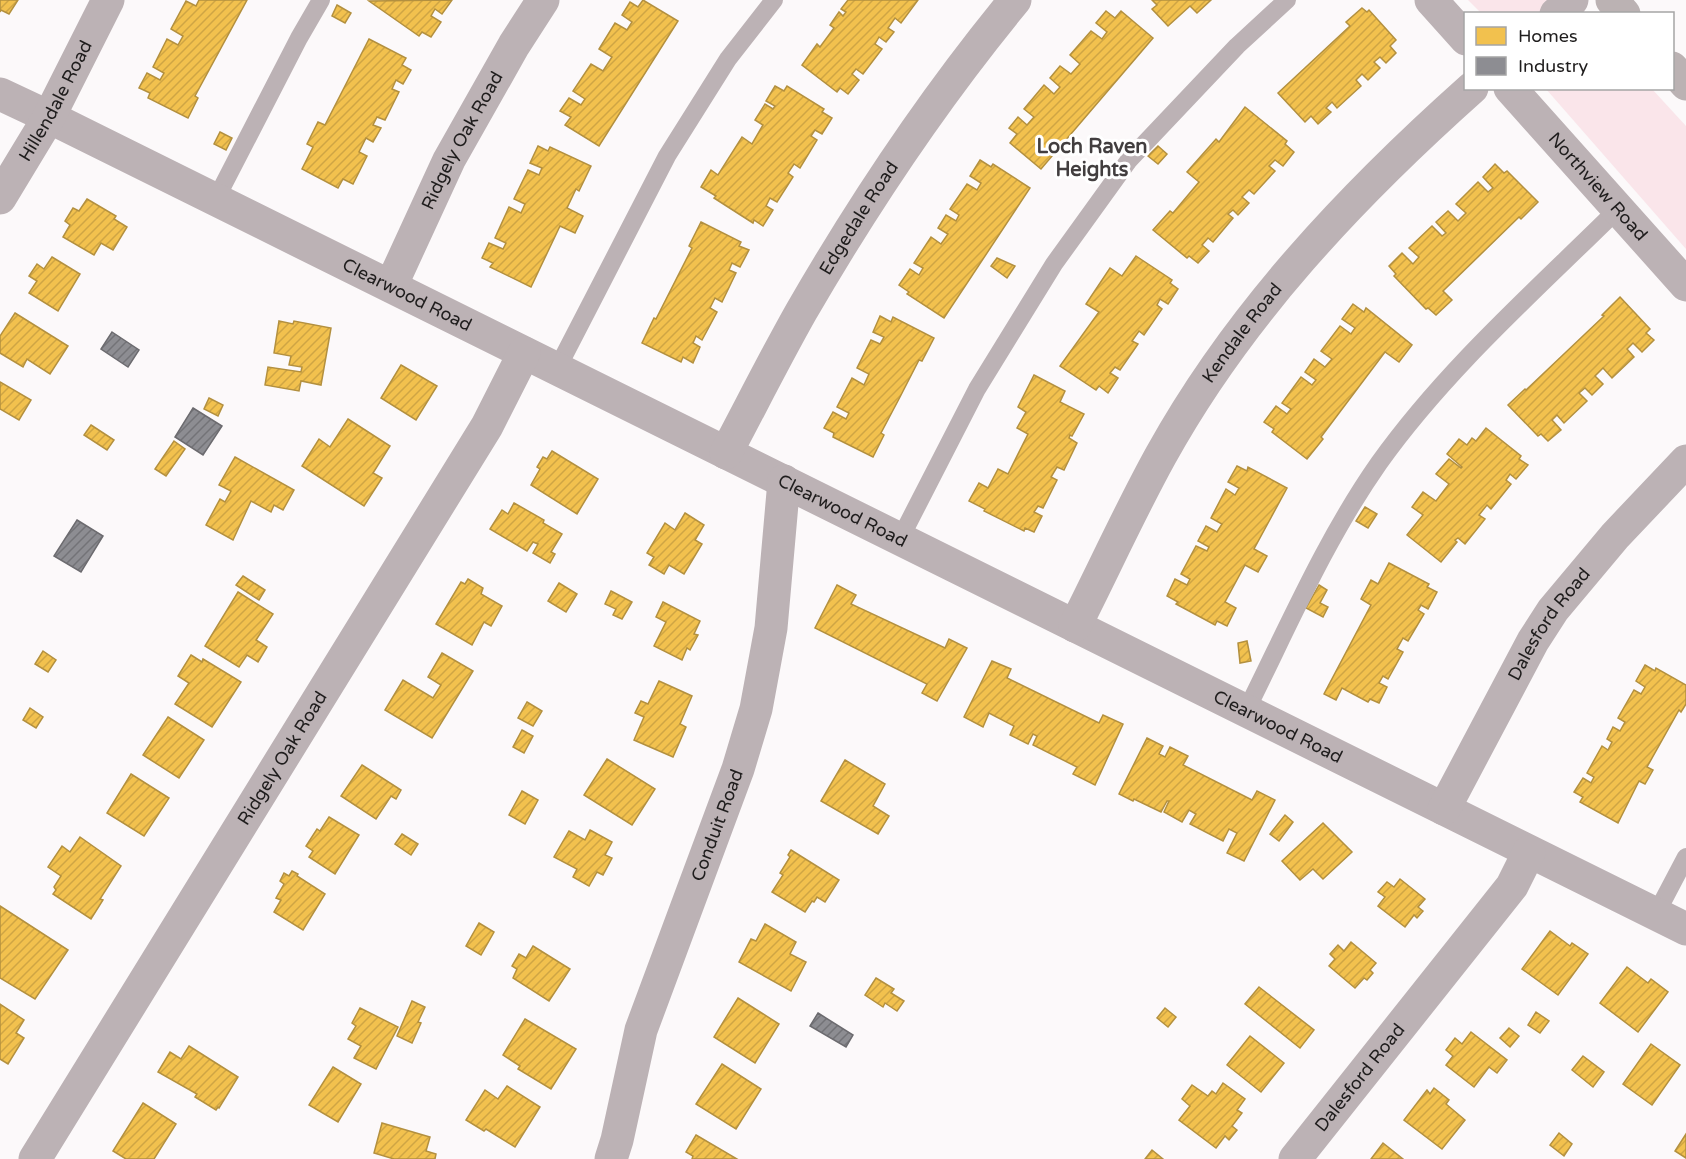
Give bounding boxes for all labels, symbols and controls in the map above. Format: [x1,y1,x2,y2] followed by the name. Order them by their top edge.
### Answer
[1464,12,1674,90] legend
[1518,25,1578,47] text: Homes
[14,37,97,165] street label: Hillendale Road
[1518,55,1589,77] text: Industry
[417,68,508,213] street label: Ridgely Oak Road
[1544,128,1652,245] street label: Northview Road
[1037,135,1147,182] district label: Loch Raven Heights
[814,157,903,279] street label: Edgedale Road
[339,253,476,336] street label: Clearwood Road
[1197,279,1286,387] street label: Kendale Road
[774,469,911,552] street label: Clearwood Road
[1503,563,1595,684] street label: Dalesford Road
[1210,685,1346,768] street label: Clearwood Road
[233,687,332,829] street label: Ridgely Oak Road
[686,766,748,884] street label: Conduit Road
[1310,1019,1409,1136] street label: Dalesford Road

